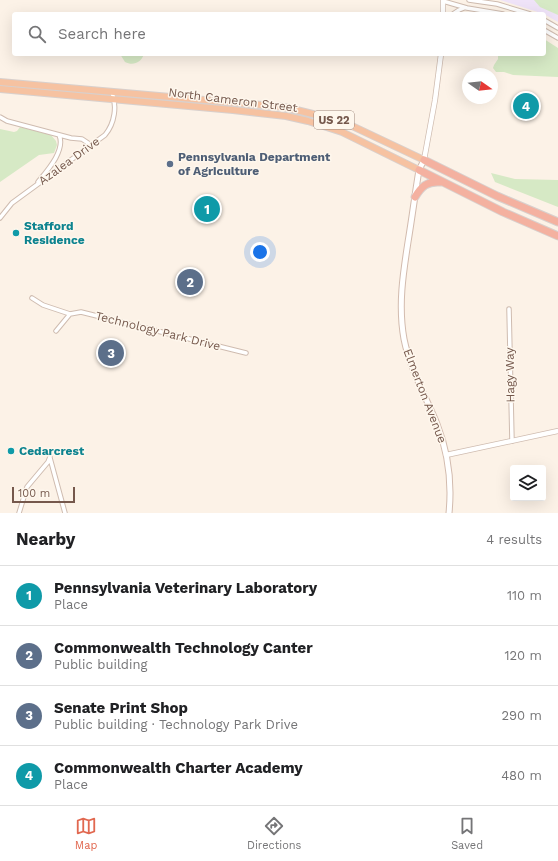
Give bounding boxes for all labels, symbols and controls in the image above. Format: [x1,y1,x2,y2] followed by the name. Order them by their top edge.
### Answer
[12,12,546,56] search box
[26,23,48,45] icon: search
[58,25,146,43] text: Search here
[462,68,498,104] north arrow
[168,85,298,115] street label: North Cameron Street
[513,91,539,121] pin: 4
[314,111,354,129] road number: US 22
[36,134,102,188] street label: Azalea Drive
[178,150,331,178] place label: Pennsylvania Department of Agriculture
[165,159,175,169] marker: Pennsylvania Department of Agriculture
[194,194,220,224] pin: 1
[24,219,85,247] place label: Stafford Residence
[11,228,21,238] marker: Stafford Residence
[250,242,270,262] your location
[177,267,203,297] pin: 2
[94,309,222,353] street label: Technology Park Drive
[98,338,124,368] pin: 3
[503,346,517,403] street label: Hagy Way
[401,347,449,445] street label: Elmerton Avenue
[19,444,85,458] place label: Cedarcrest
[6,446,16,456] marker: Cedarcrest
[510,465,546,501] map controls
[510,465,546,501] button: layers
[12,485,75,504] scale bar
[18,487,50,500] text: 100 m
[16,529,75,549] text: Nearby
[486,532,542,547] text: 4 results
[54,579,317,597] text: Pennsylvania Veterinary Laboratory
[26,588,32,603] text: 1
[507,588,542,603] text: 110 m
[54,597,88,612] text: Place
[54,639,313,657] text: Commonwealth Technology Canter
[25,648,33,663] text: 2
[504,648,542,663] text: 120 m
[54,657,147,672] text: Public building
[54,699,188,717] text: Senate Print Shop
[25,708,33,723] text: 3
[501,708,542,723] text: 290 m
[54,717,298,732] text: Public building · Technology Park Drive
[54,759,303,777] text: Commonwealth Charter Academy
[25,768,33,783] text: 4
[501,768,542,783] text: 480 m
[54,777,88,792] text: Place
[75,815,97,852] tab: Map
[247,815,301,852] tab: Directions
[451,815,483,852] tab: Saved

